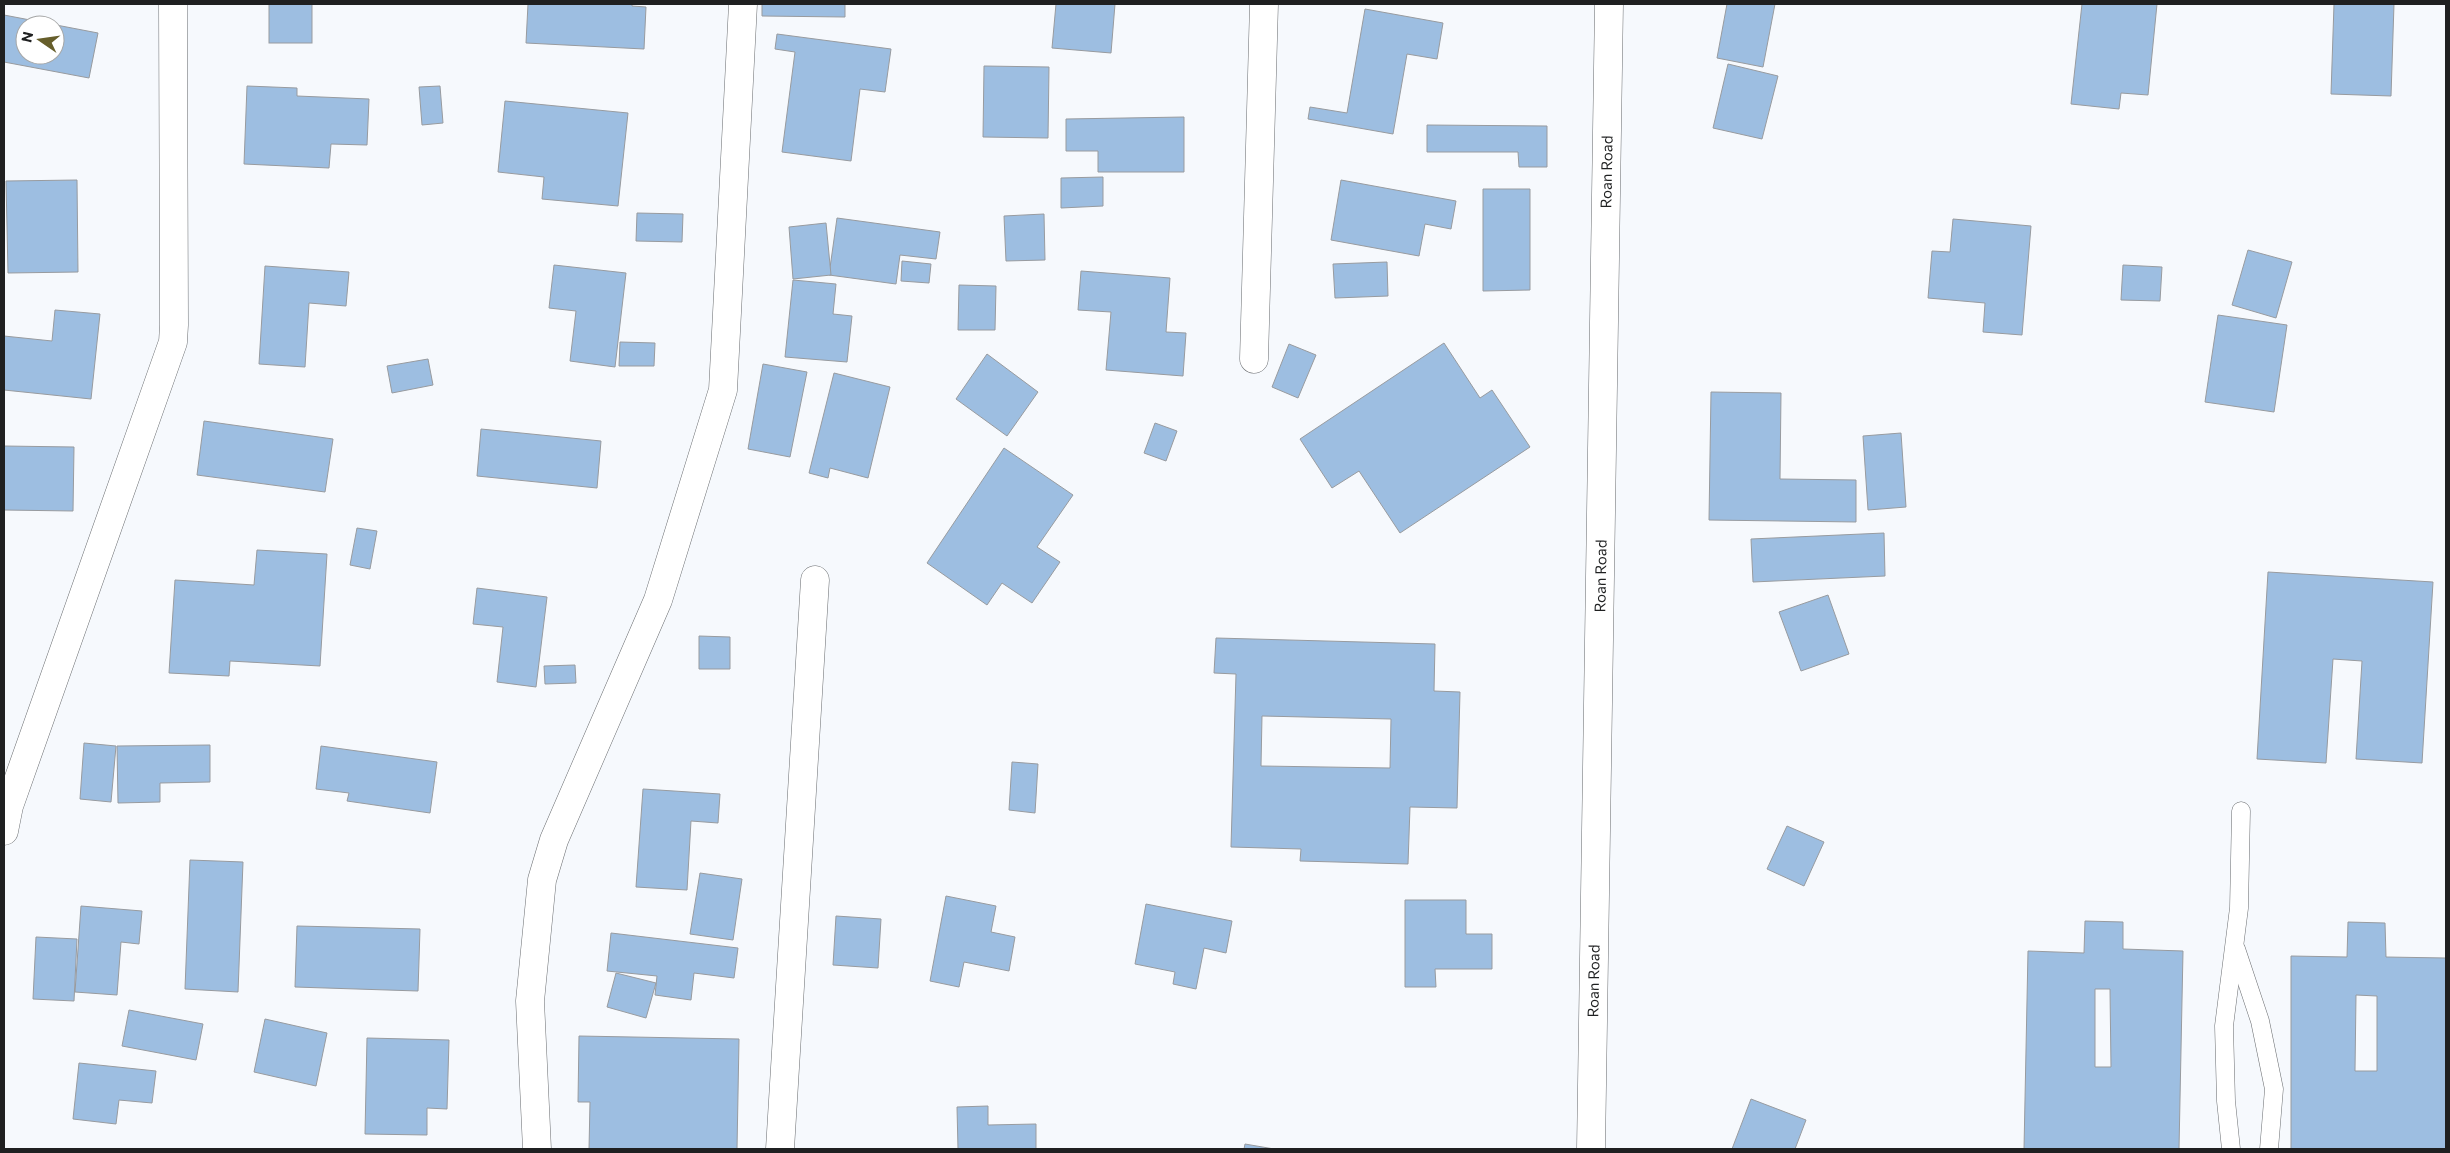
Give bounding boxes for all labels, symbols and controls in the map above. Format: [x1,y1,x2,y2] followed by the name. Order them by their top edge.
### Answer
[15,15,65,65] north arrow
[17,30,36,44] text: N
[1596,135,1616,209] street label: Roan Road
[1590,539,1610,613] street label: Roan Road
[1583,944,1603,1018] street label: Roan Road

